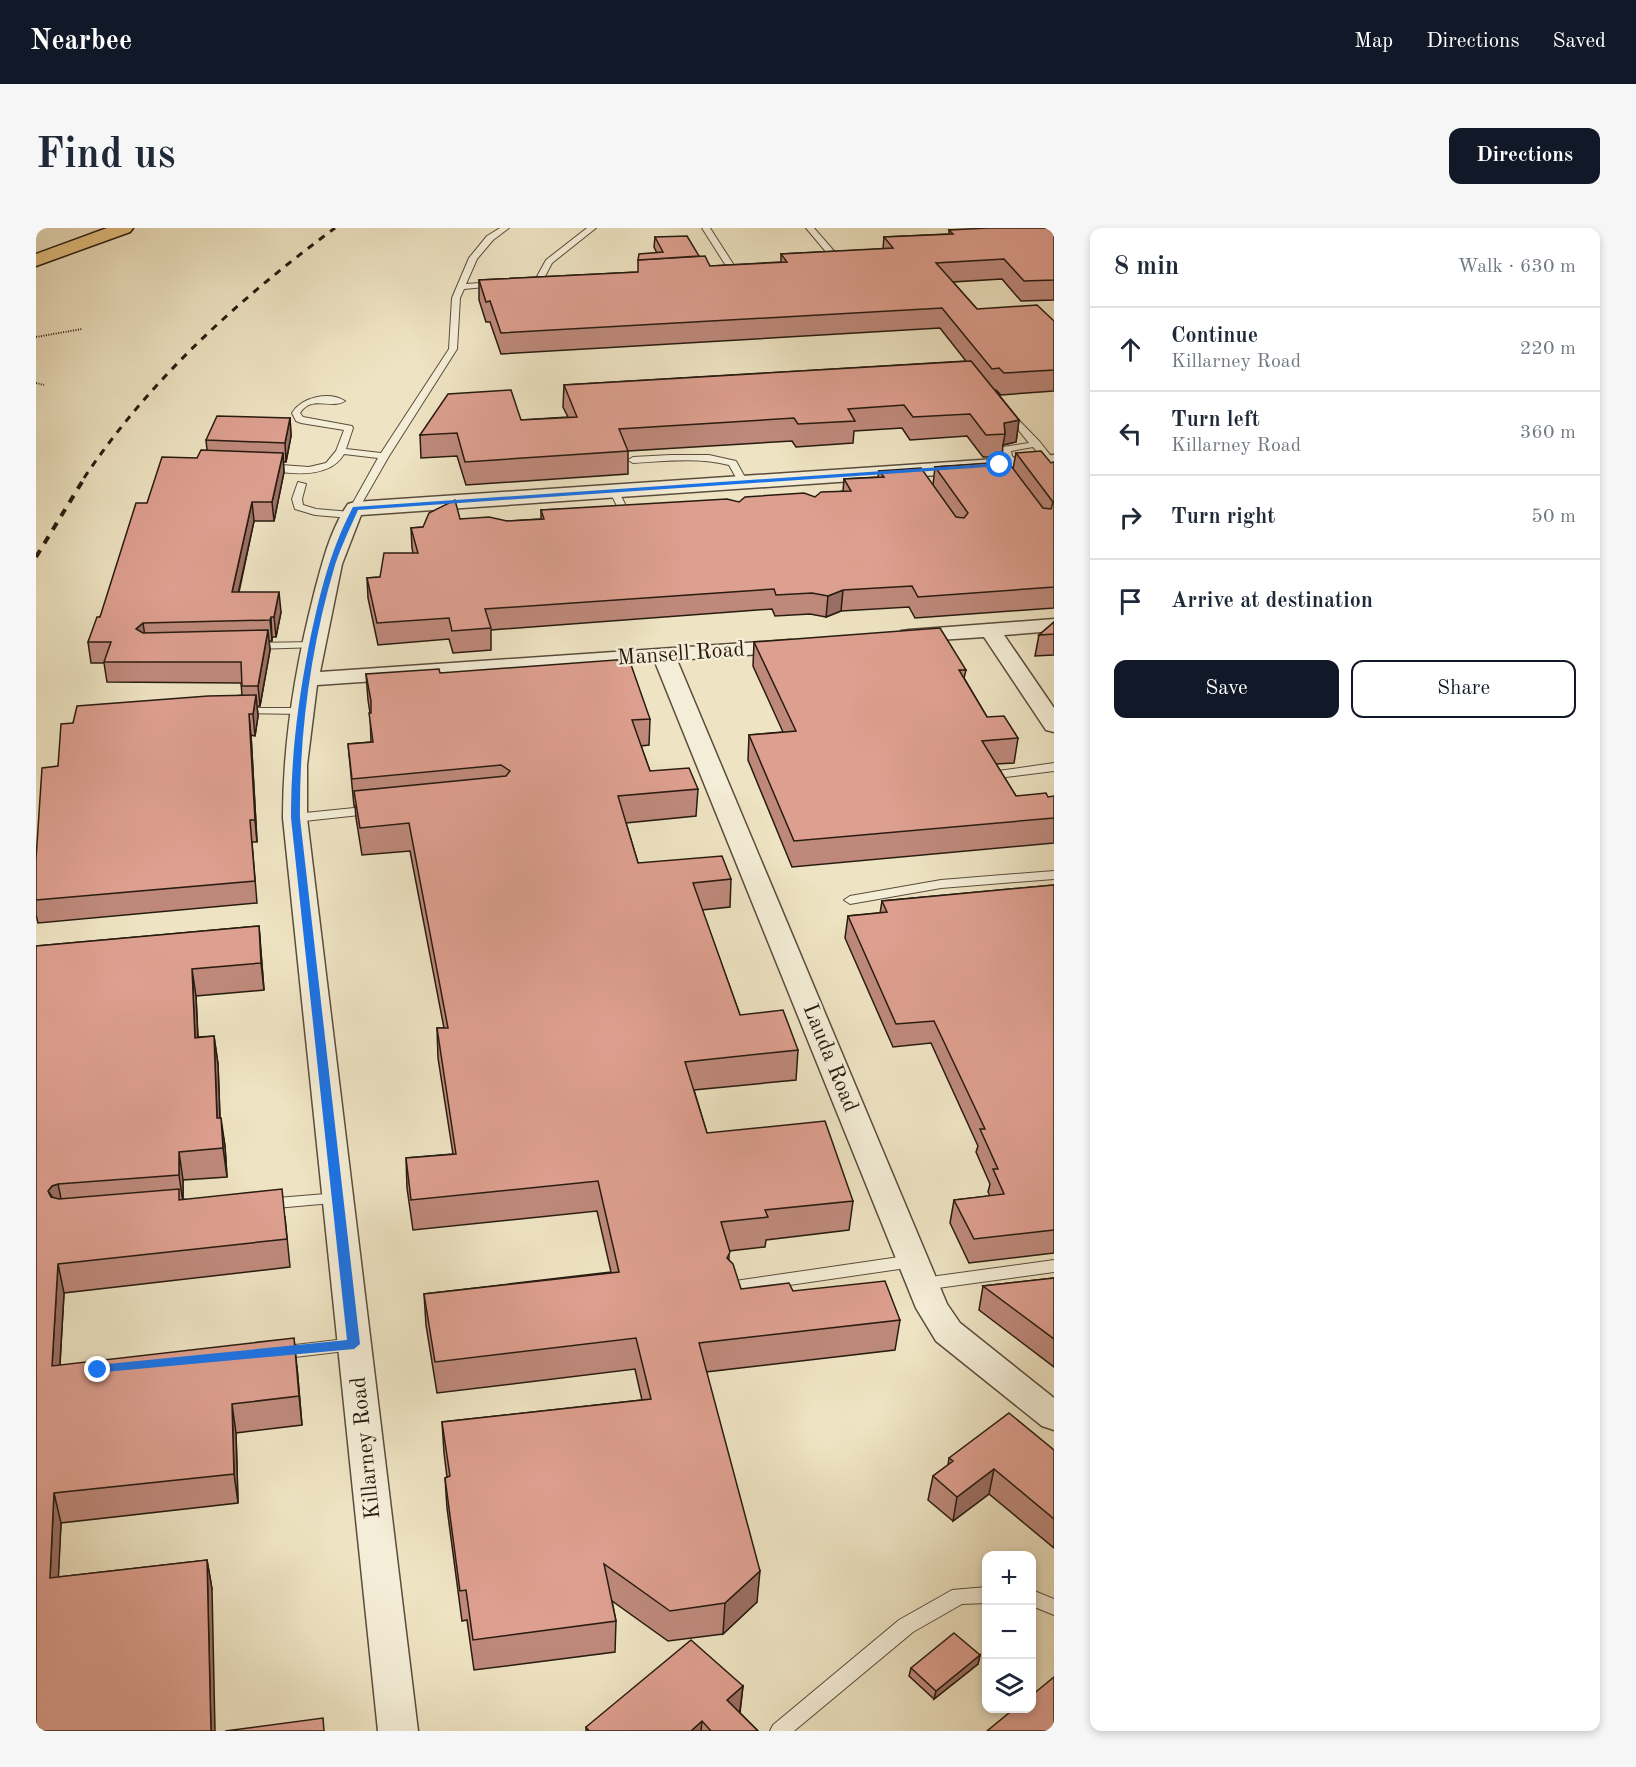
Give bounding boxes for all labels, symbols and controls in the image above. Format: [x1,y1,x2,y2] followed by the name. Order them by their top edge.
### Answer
[30,28,132,56] text: Nearbee
[1354,31,1393,52] text: Map
[1426,31,1520,52] text: Directions
[1553,31,1606,52] text: Saved
[1449,128,1600,184] button: Directions
[36,135,175,177] text: Find us
[1114,254,1179,280] text: 8 min
[1457,257,1576,277] text: Walk · 630 m
[1171,325,1258,347] text: Continue
[1114,333,1147,366] icon: ahead
[1520,339,1576,359] text: 220 m
[1171,352,1301,372] text: Killarney Road
[1171,409,1260,431] text: Turn left
[1114,417,1147,450] icon: left
[1520,423,1576,443] text: 360 m
[1171,436,1301,456] text: Killarney Road
[986,451,1012,477] route start
[1114,501,1147,534] icon: right
[1171,506,1275,528] text: Turn right
[1531,507,1576,527] text: 50 m
[1114,585,1147,618] icon: arrive
[1171,590,1373,612] text: Arrive at destination
[616,639,746,669] street label: Mansell Road
[1114,660,1339,718] button: Save
[1351,660,1576,718] button: Share
[798,1001,862,1115] street label: Lauda Road
[84,1356,110,1382] route end
[348,1376,384,1520] street label: Killarney Road
[982,1551,1036,1713] map controls
[982,1551,1036,1605] button: +
[982,1605,1036,1659] button: −
[982,1659,1036,1713] button: layers

